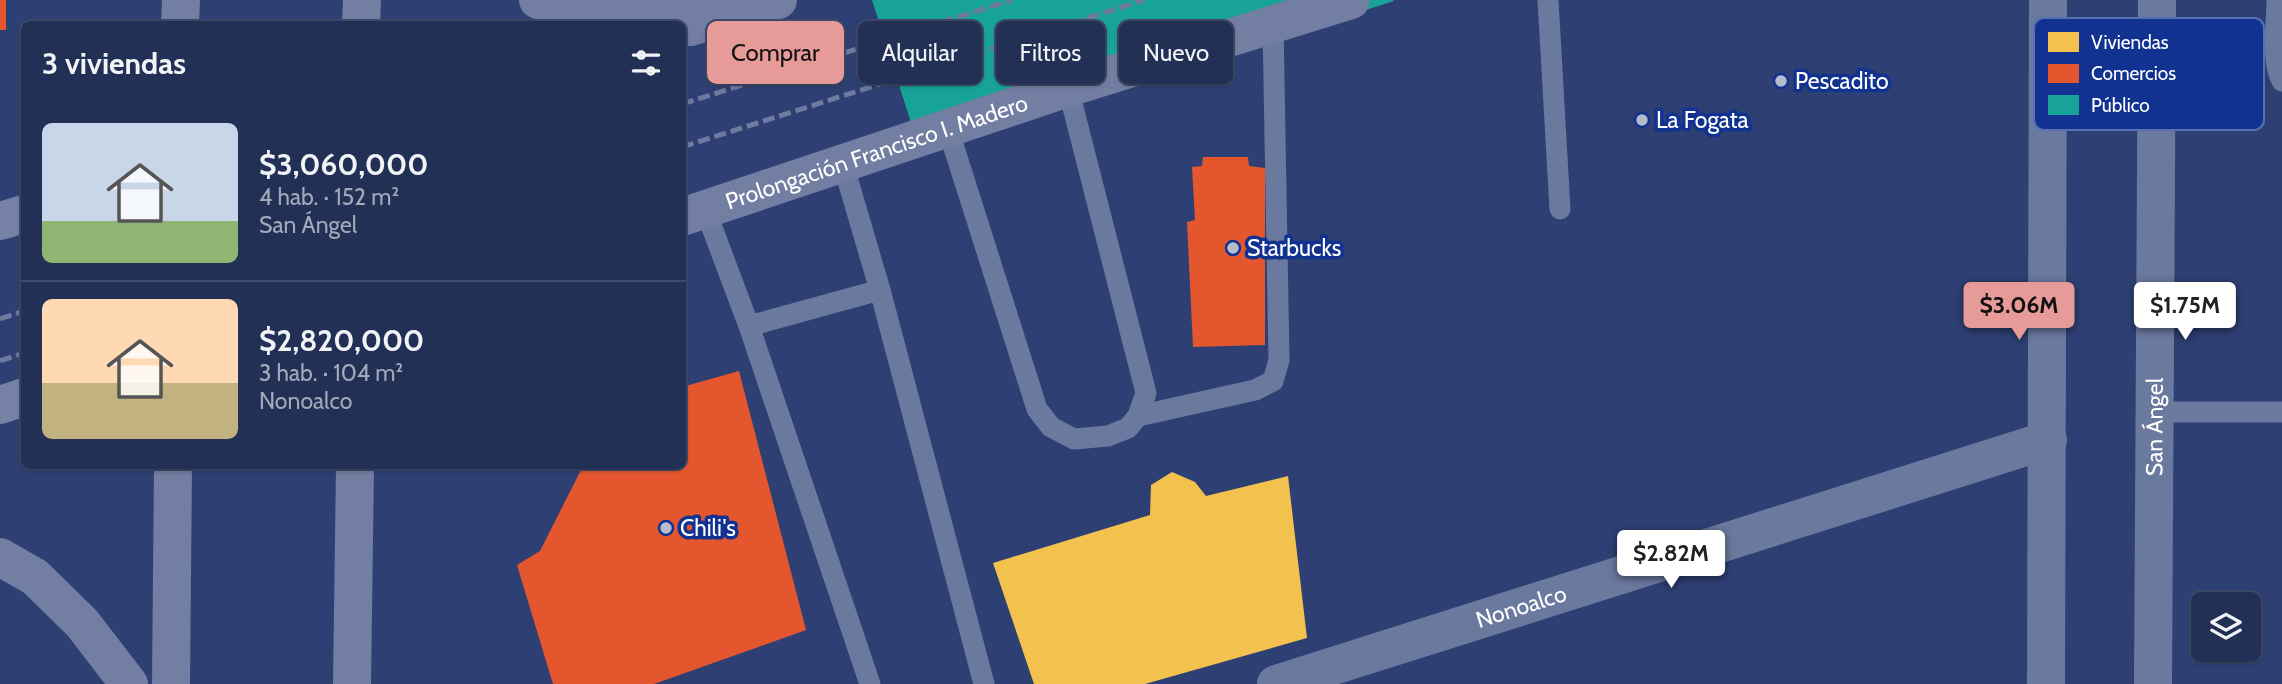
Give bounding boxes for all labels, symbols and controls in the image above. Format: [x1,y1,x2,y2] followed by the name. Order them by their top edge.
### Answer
[2034,18,2264,130] legend
[707,21,844,84] chip: Comprar
[858,21,982,84] chip: Alquilar
[996,21,1105,84] chip: Filtros
[1119,21,1233,84] chip: Nuevo
[2091,31,2169,54] text: Viviendas
[627,44,665,82] icon: filters
[42,45,186,82] text: 3 viviendas
[2091,62,2176,85] text: Comercios
[1795,67,1889,95] place label: Pescadito
[1773,73,1789,89] marker: Pescadito
[722,89,1031,215] street label: Prolongación Francisco I. Madero
[2091,94,2150,117] text: Público
[1656,106,1748,134] place label: La Fogata
[1634,112,1650,128] marker: La Fogata
[259,146,428,183] text: $3,060,000
[98,151,182,235] icon: home
[259,183,399,211] text: 4 hab. · 152 m²
[259,211,357,239] text: San Ángel
[1247,234,1341,262] place label: Starbucks
[1225,240,1241,256] marker: Starbucks
[1962,282,2076,342] pin: $3.06M
[2128,282,2242,342] pin: $1.75M
[1980,291,2058,319] text: $3.06M
[2150,291,2220,319] text: $1.75M
[259,322,424,359] text: $2,820,000
[98,327,182,411] icon: home
[259,359,403,387] text: 3 hab. · 104 m²
[2139,377,2169,476] street label: San Ángel
[259,387,352,415] text: Nonoalco
[680,514,736,542] place label: Chili's
[658,520,674,536] marker: Chili's
[1614,530,1728,590] pin: $2.82M
[1633,539,1709,567] text: $2.82M
[1472,579,1570,634] street label: Nonoalco
[2191,592,2261,662] map controls
[2191,592,2261,662] button: layers

